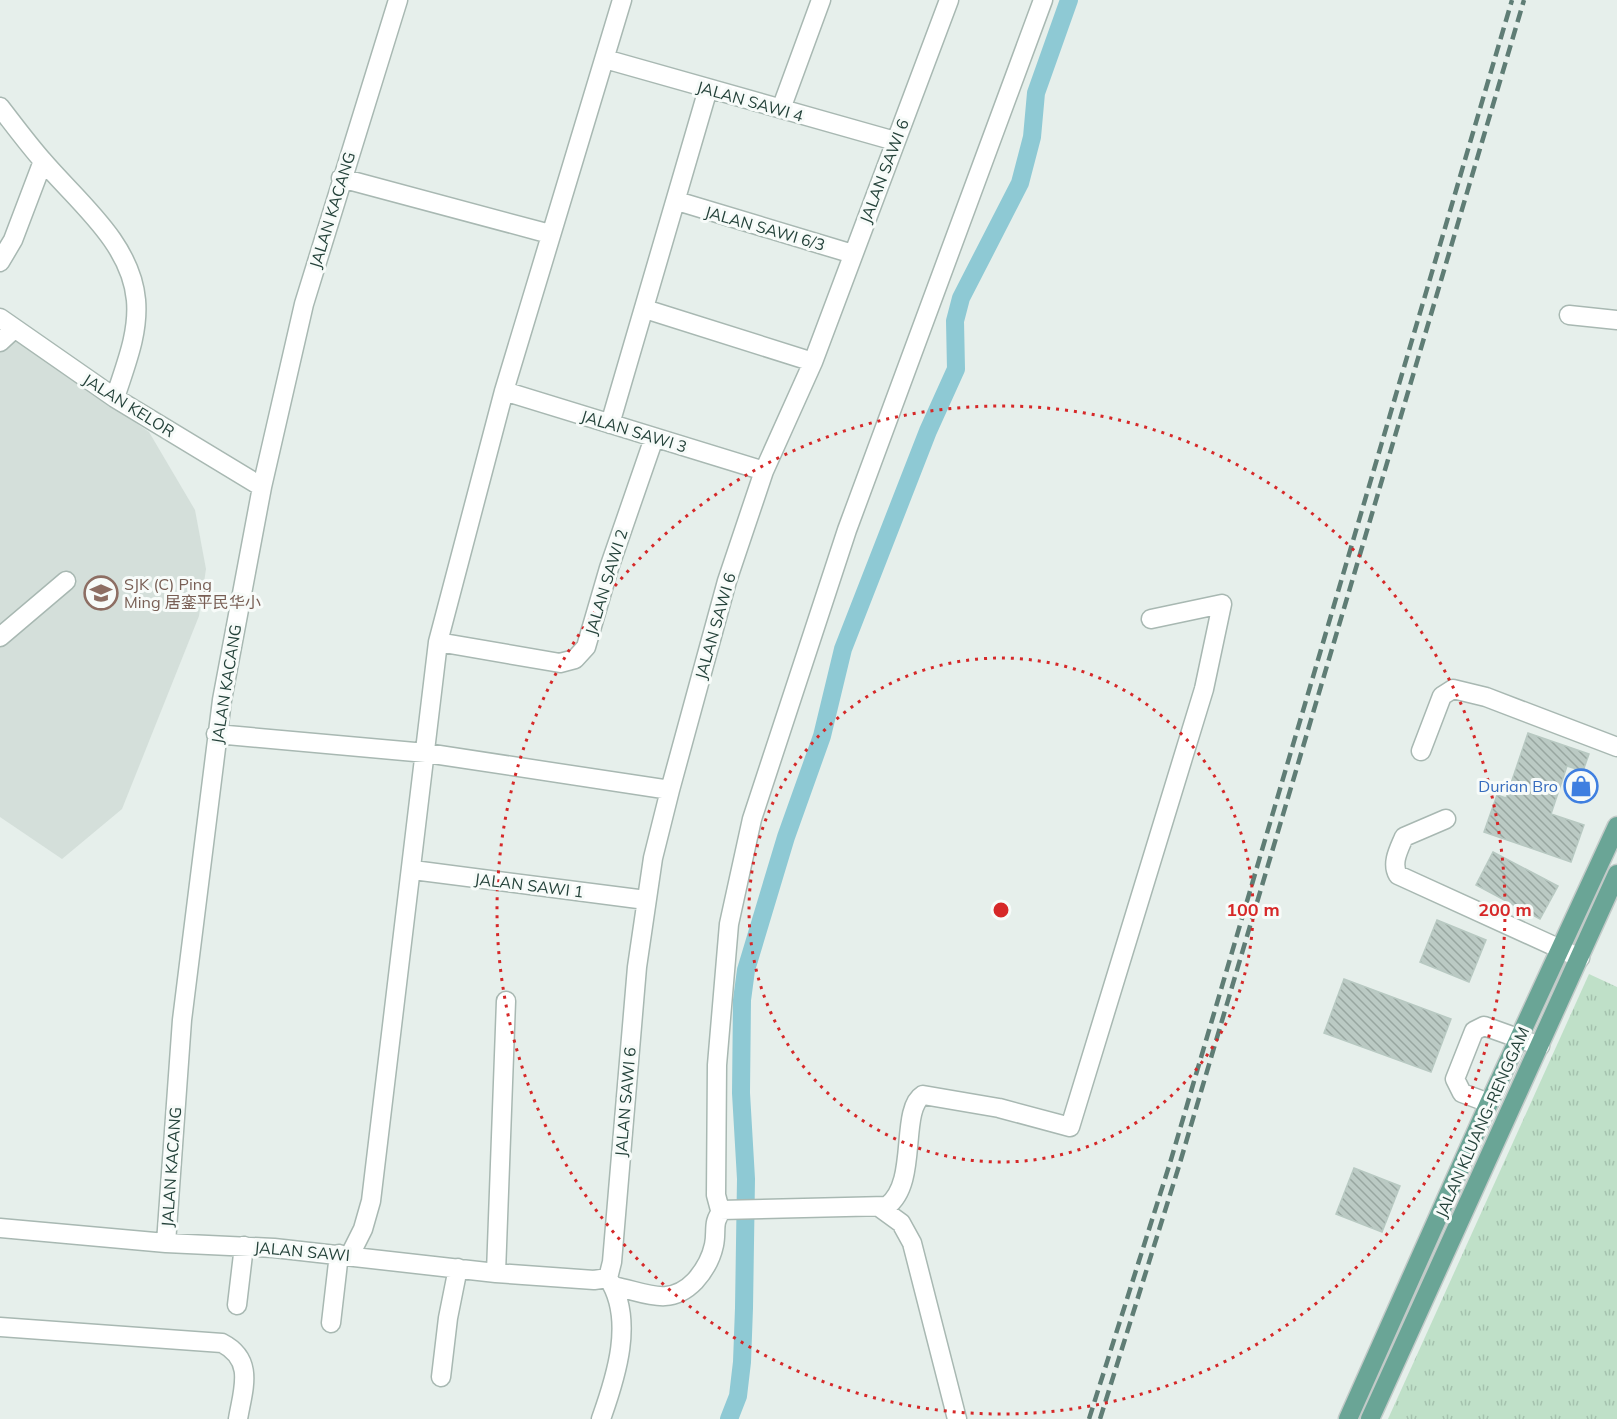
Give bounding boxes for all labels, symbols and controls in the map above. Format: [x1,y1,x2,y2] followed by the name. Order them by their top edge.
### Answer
[694,76,806,126] street label: JALAN SAWI 4
[855,116,913,226] street label: JALAN SAWI 6
[305,149,359,271] street label: JALAN KACANG
[703,201,827,255] street label: JALAN SAWI 6/3
[79,369,179,441] street label: JALAN KELOR
[579,405,689,457] street label: JALAN SAWI 3
[580,527,632,637] street label: JALAN SAWI 2
[690,570,740,682] street label: JALAN SAWI 6
[124,574,261,612] place label: SJK (C) Ping Ming 居銮平民华小
[83,575,119,611] school or university icon: SJK (C) Ping Ming 居銮平民华小
[207,623,245,745] street label: JALAN KACANG
[1563,768,1599,804] shop icon: Durian Bro
[1478,776,1558,796] place label: Durian Bro
[473,868,585,902] street label: JALAN SAWI 1
[1226,898,1280,921] text: 100 m
[1478,898,1532,921] text: 200 m
[991,900,1011,920] centre of rings
[1431,1023,1533,1221] street label: JALAN KLUANG-RENGGAM
[610,1046,640,1158] street label: JALAN SAWI 6
[157,1106,185,1228] street label: JALAN KACANG
[253,1237,351,1265] street label: JALAN SAWI

